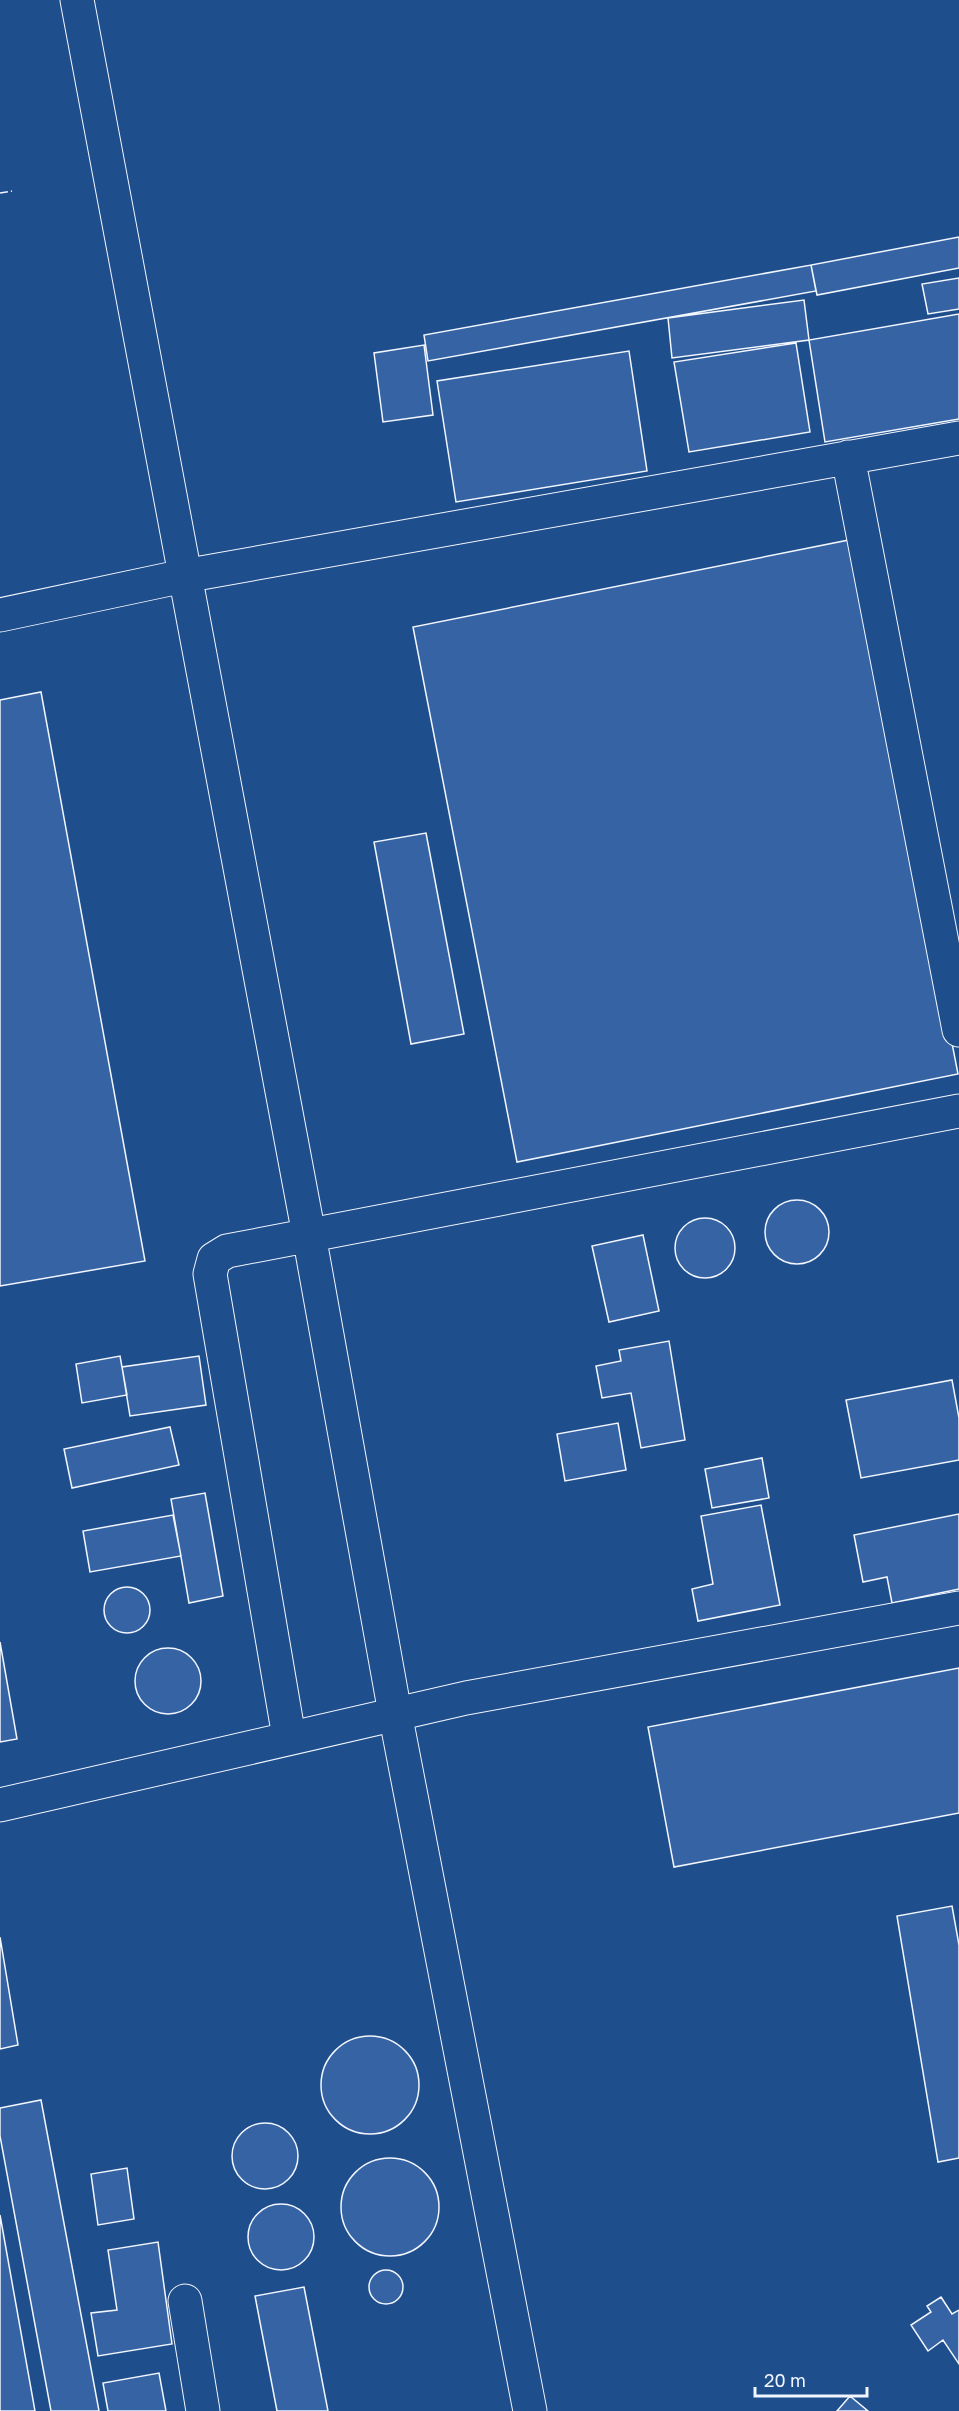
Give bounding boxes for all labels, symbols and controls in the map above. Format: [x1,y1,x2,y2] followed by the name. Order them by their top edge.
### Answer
[755,2360,868,2398] scale bar
[764,2369,806,2391] text: 20 m

